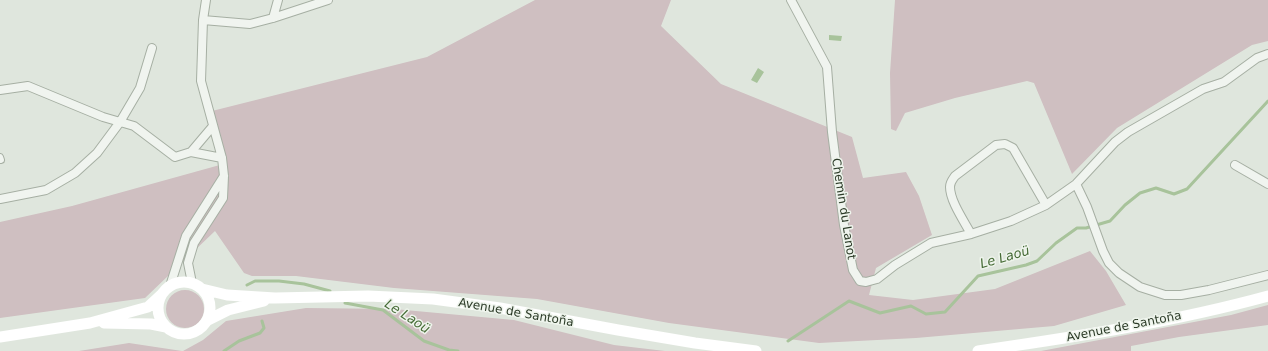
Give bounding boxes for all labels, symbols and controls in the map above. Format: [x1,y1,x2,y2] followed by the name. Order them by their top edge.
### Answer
[828,157,858,261] street label: Chemin du Lanot
[978,244,1032,272] water label: Le Laoü
[457,296,575,330] street label: Avenue de Santoña
[381,297,433,337] water label: Le Laoü
[1065,309,1183,345] street label: Avenue de Santoña

